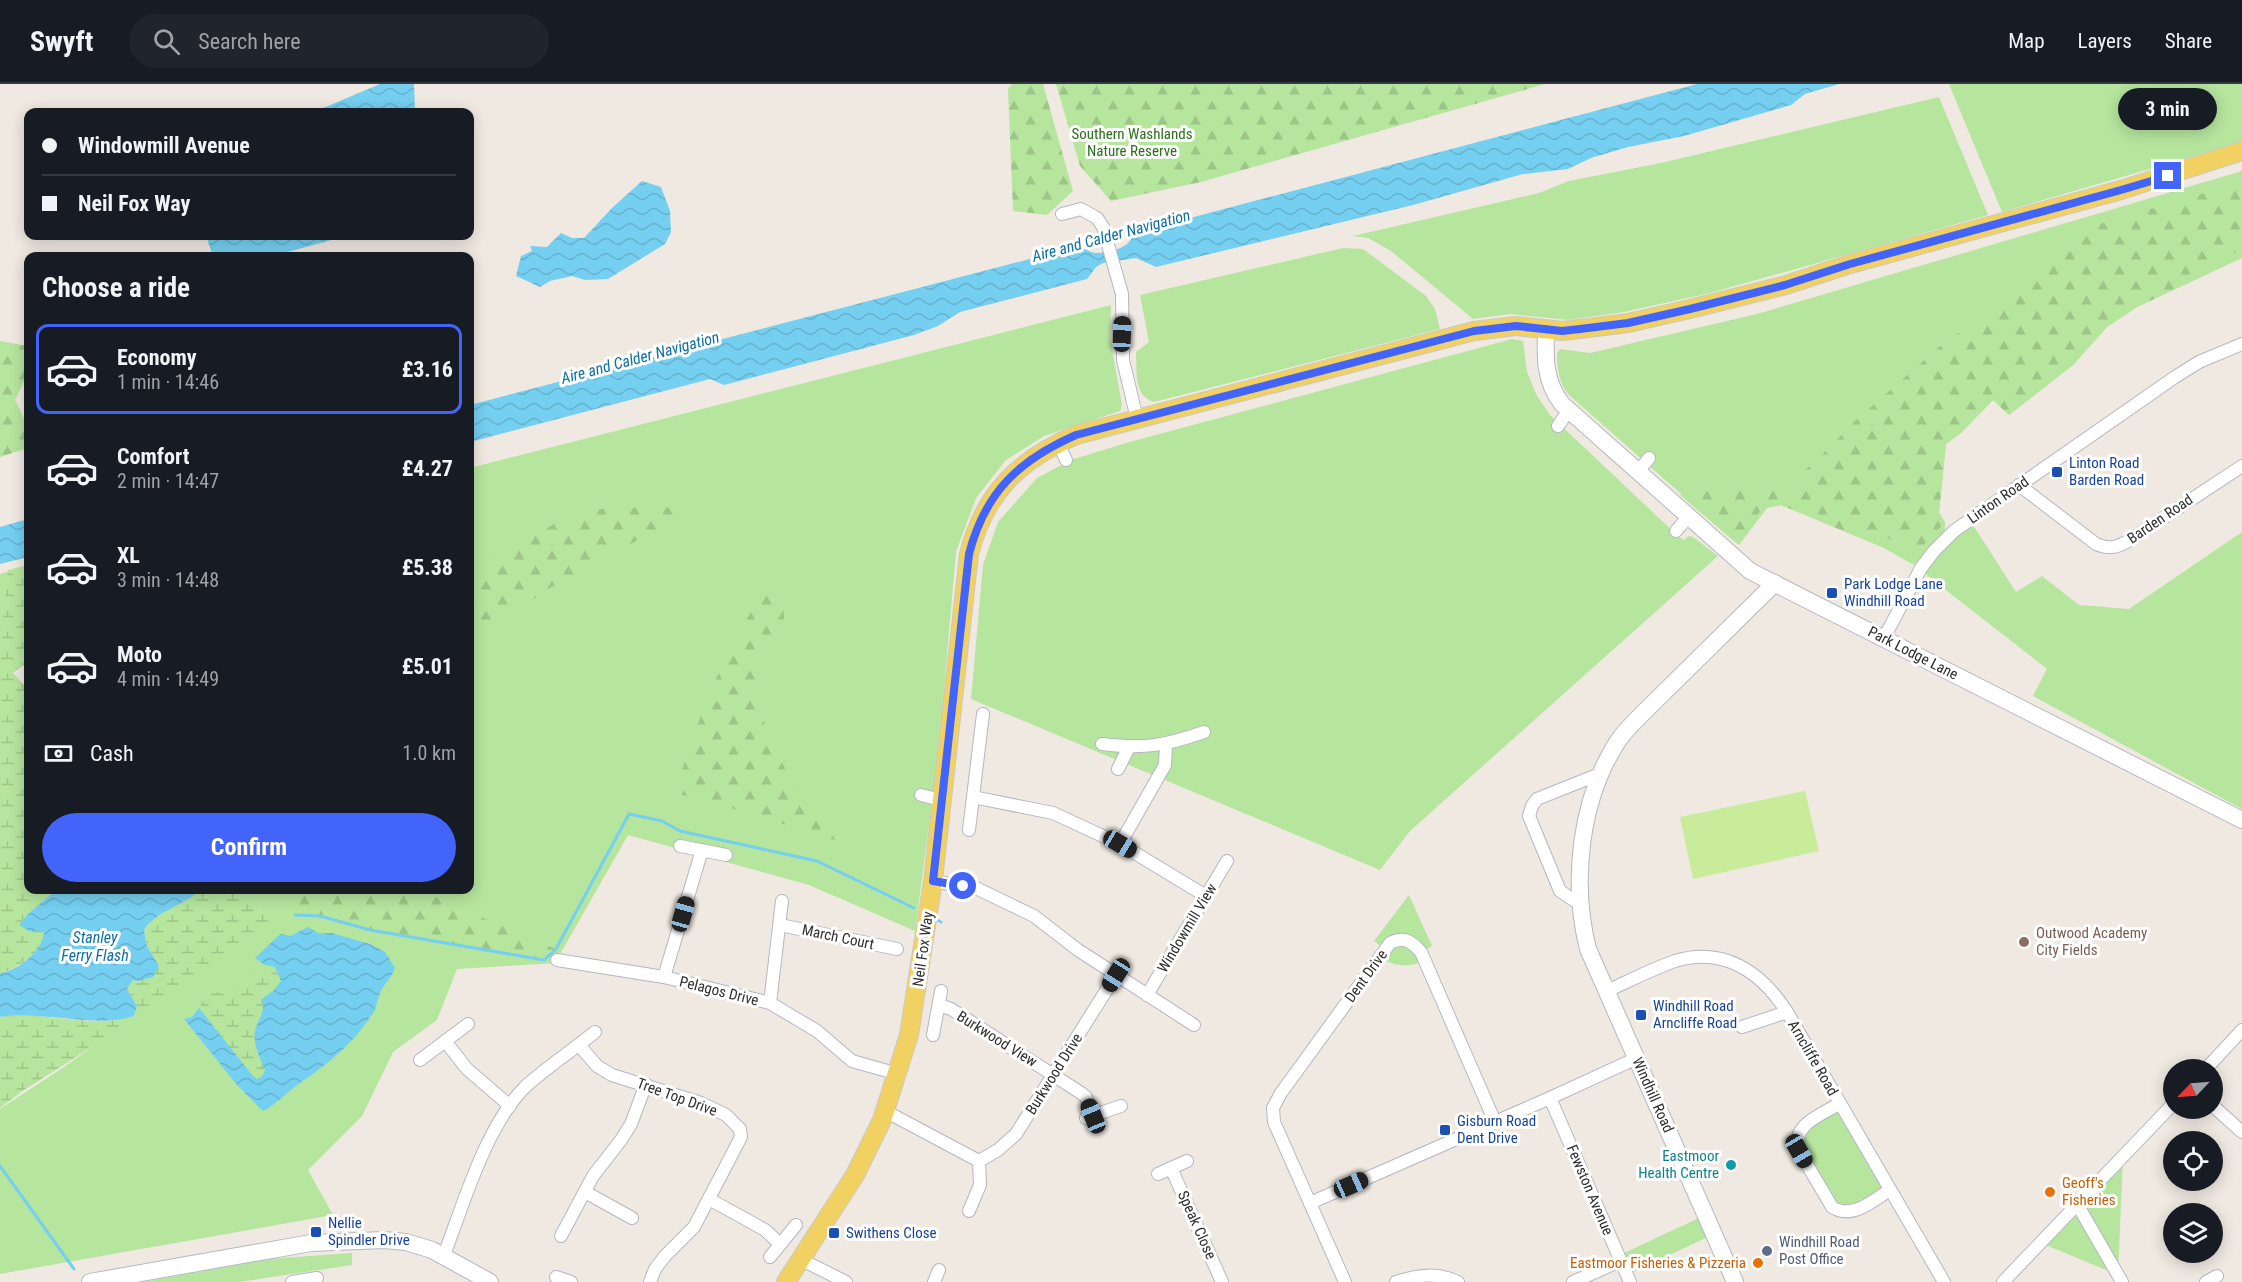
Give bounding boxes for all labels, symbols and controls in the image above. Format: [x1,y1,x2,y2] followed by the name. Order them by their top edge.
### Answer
[129,14,549,68] search box
[30,25,93,58] text: Swyft
[150,25,183,58] icon: search
[198,29,301,54] text: Search here
[2008,29,2045,53] text: Map
[2078,29,2132,53] text: Layers
[2165,29,2212,53] text: Share
[2118,89,2218,131] callout: 3 min
[2145,97,2190,121] text: 3 min
[1071,125,1193,160] park label: Southern Washlands Nature Reserve
[78,133,250,158] text: Windowmill Avenue
[2154,162,2181,189] route end
[78,191,190,216] text: Neil Fox Way
[1029,205,1192,266] water label: Aire and Calder Navigation
[42,272,190,304] text: Choose a ride
[1112,316,1132,352] car
[558,327,721,388] water label: Aire and Calder Navigation
[45,342,99,396] icon: car
[117,345,197,370] text: Economy
[402,357,453,382] text: £3.16
[117,370,219,394] text: 1 min · 14:46
[45,441,99,495] icon: car
[117,444,190,469] text: Comfort
[2069,454,2144,489] place label: Linton Road Barden Road
[402,456,453,481] text: £4.27
[2050,465,2064,479] marker: Linton Road Barden Road
[117,469,219,493] text: 2 min · 14:47
[1964,472,2032,528] street label: Linton Road
[2124,491,2196,547] street label: Barden Road
[45,540,99,594] icon: car
[117,543,140,568] text: XL
[402,555,453,580] text: £5.38
[117,568,219,592] text: 3 min · 14:48
[1844,575,1943,610] place label: Park Lodge Lane Windhill Road
[1825,586,1839,600] marker: Park Lodge Lane Windhill Road
[1865,623,1961,683] street label: Park Lodge Lane
[45,639,99,693] icon: car
[117,642,162,667] text: Moto
[402,654,453,679] text: £5.01
[117,667,219,691] text: 4 min · 14:49
[42,737,75,770] icon: cash
[90,741,134,766] text: Cash
[402,741,456,765] text: 1.0 km
[42,813,456,882] button: Confirm
[1100,827,1140,861] car
[949,872,976,899] route start
[1153,880,1221,976] street label: Windowmill View
[669,894,697,934] car
[909,910,937,988] street label: Neil Fox Way
[800,921,876,953] street label: March Court
[2036,924,2147,959] place label: Outwood Academy City Fields
[61,928,129,965] water label: Stanley Ferry Flash
[2017,935,2031,949] marker: Outwood Academy City Fields
[1341,946,1391,1006] street label: Dent Drive
[1099,955,1133,995] car
[678,972,760,1010] street label: Pelagos Drive
[1653,997,1737,1032] place label: Windhill Road Arncliffe Road
[954,1007,1041,1071] street label: Burkwood View
[1634,1008,1648,1022] marker: Windhill Road Arncliffe Road
[1784,1017,1842,1099] street label: Arncliffe Road
[1022,1030,1086,1118] street label: Burkwood Drive
[1628,1054,1678,1136] street label: Windhill Road
[2163,1059,2223,1119] north arrow
[2163,1059,2223,1263] map controls
[634,1074,720,1120] street label: Tree Top Drive
[1078,1096,1108,1136] car
[1457,1112,1536,1147] place label: Gisburn Road Dent Drive
[1438,1123,1452,1137] marker: Gisburn Road Dent Drive
[1782,1131,1816,1171] car
[2163,1131,2223,1191] button: locate
[1563,1142,1617,1238] street label: Fewston Avenue
[1638,1147,1719,1182] place label: Eastmoor Health Centre
[1724,1158,1738,1172] marker: Eastmoor Health Centre
[1331,1169,1371,1201] car
[2062,1174,2116,1209] place label: Geoff's Fisheries
[2043,1185,2057,1199] marker: Geoff's Fisheries
[1174,1188,1220,1262] street label: Speak Close
[2163,1203,2223,1263] button: layers
[328,1214,410,1249] place label: Nellie Spindler Drive
[846,1224,937,1242] place label: Swithens Close
[309,1225,323,1239] marker: Nellie Spindler Drive
[827,1226,841,1240] marker: Swithens Close
[1779,1233,1860,1268] place label: Windhill Road Post Office
[1760,1244,1774,1258] marker: Windhill Road Post Office
[1570,1254,1746,1272] place label: Eastmoor Fisheries & Pizzeria
[1751,1256,1765,1270] marker: Eastmoor Fisheries & Pizzeria

